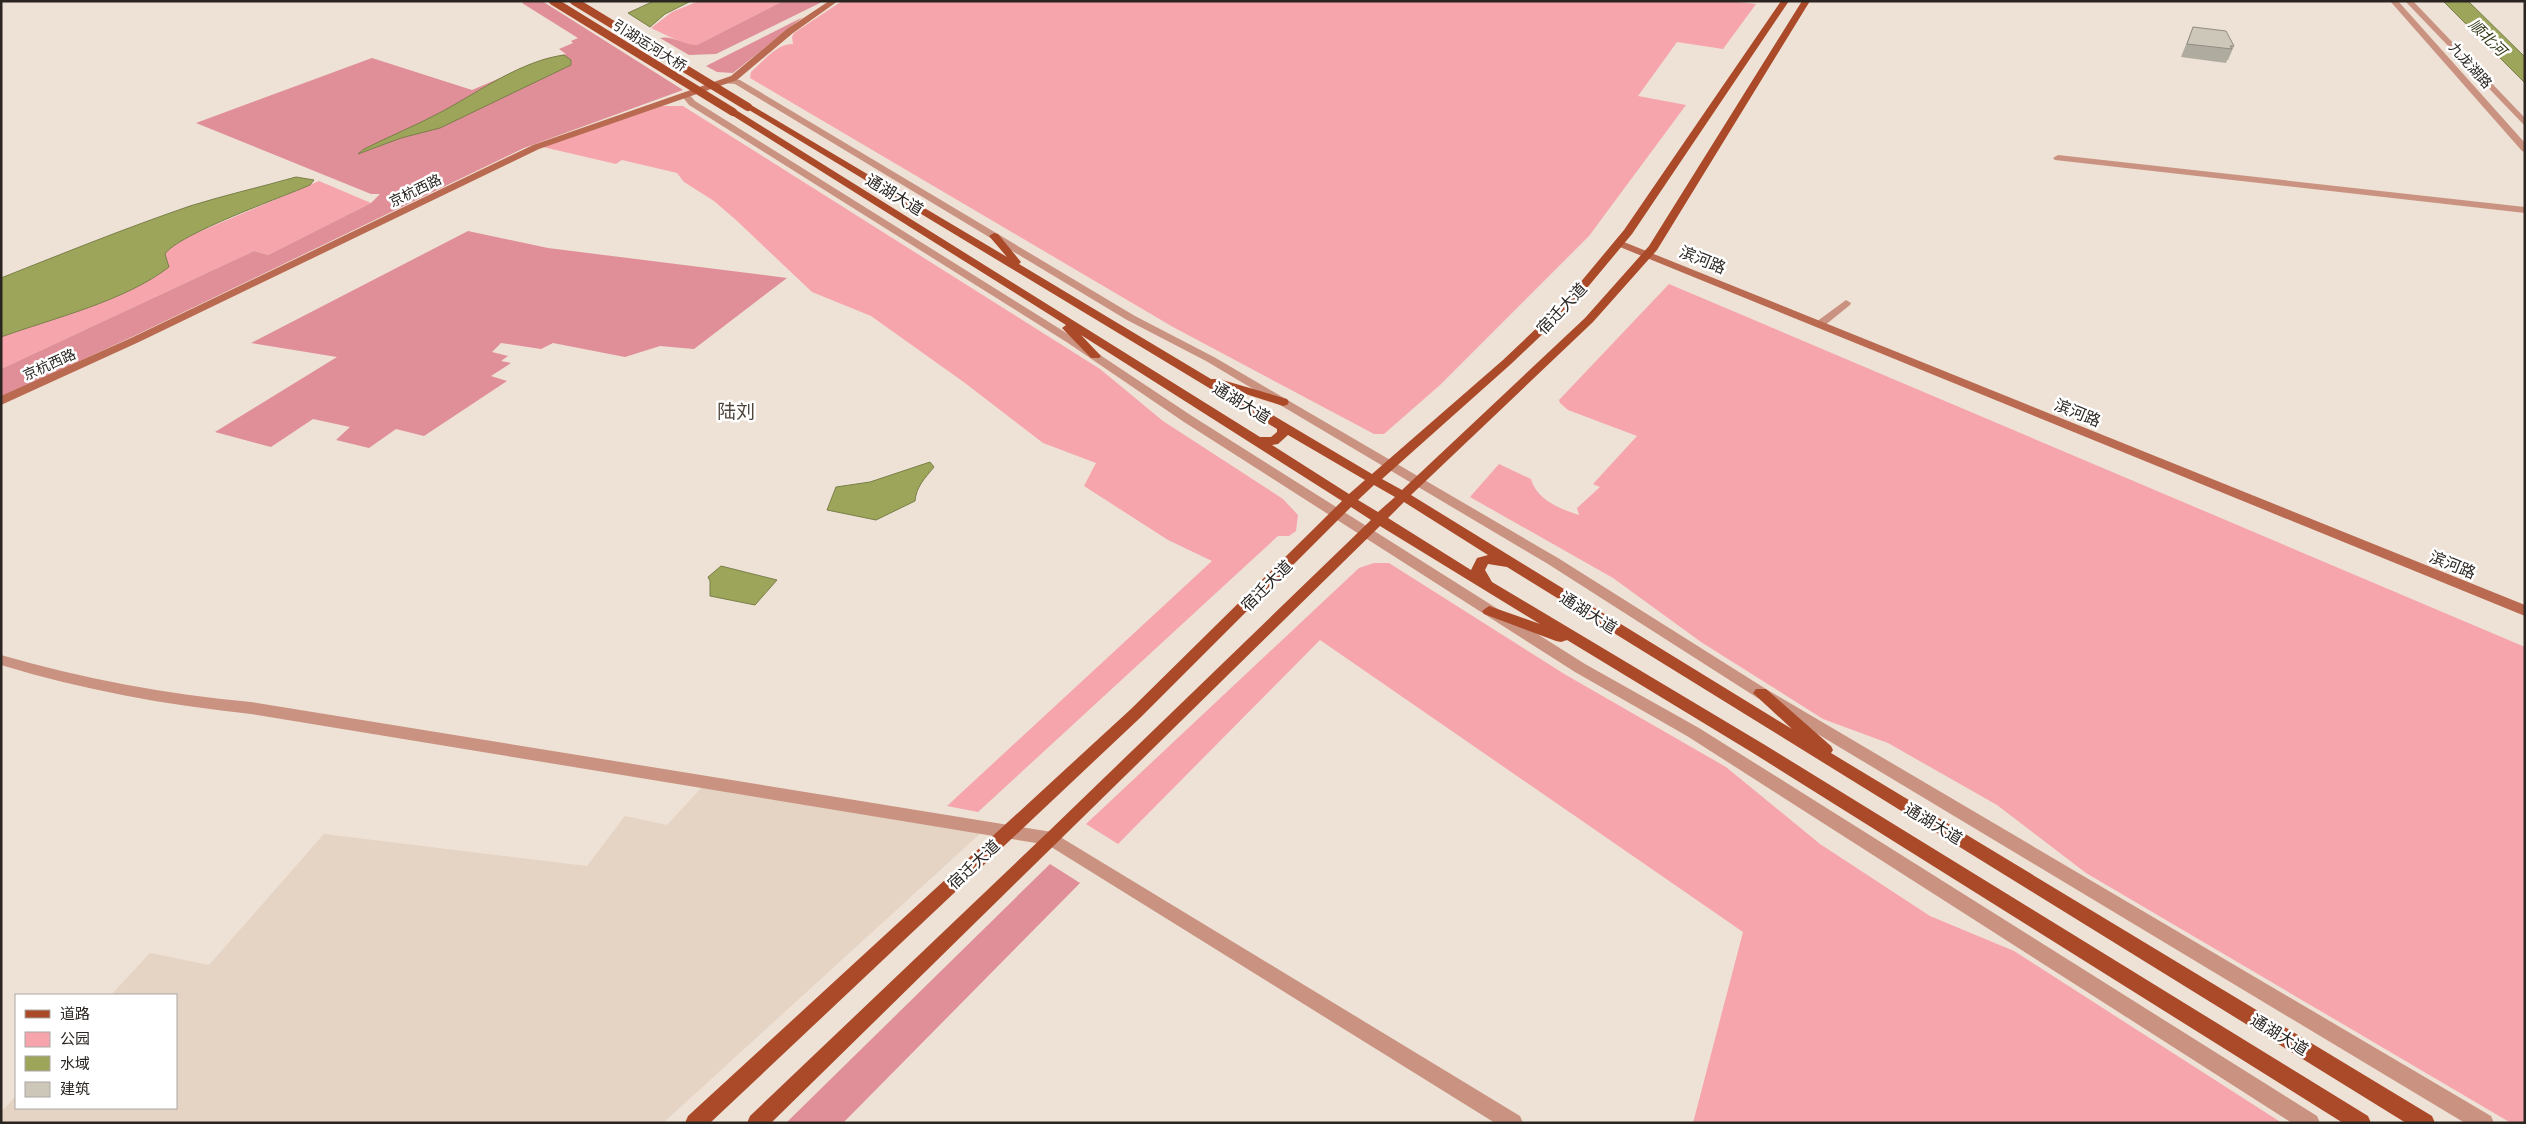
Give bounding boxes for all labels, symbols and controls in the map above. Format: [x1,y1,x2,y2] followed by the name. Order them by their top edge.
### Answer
[2466,15,2513,61] water label: 顺北河
[610,16,690,74] street label: 引湖运河大桥
[2446,39,2496,91] street label: 九龙湖路
[863,169,927,219] street label: 通湖大道
[386,170,444,210] street label: 京杭西路
[1677,241,1729,277] street label: 滨河路
[1532,278,1590,338] street label: 宿迁大道
[20,345,78,383] street label: 京杭西路
[1210,377,1274,427] street label: 通湖大道
[2052,394,2104,430] street label: 滨河路
[717,399,755,422] district label: 陆刘
[2427,546,2479,582] street label: 滨河路
[1237,556,1295,614] street label: 宿迁大道
[1557,587,1621,637] street label: 通湖大道
[1902,798,1966,848] street label: 通湖大道
[943,835,1003,893] street label: 宿迁大道
[15,994,178,1109] legend
[60,1004,90,1022] text: 道路
[2248,1009,2312,1059] street label: 通湖大道
[60,1029,90,1047] text: 公园
[60,1054,90,1072] text: 水域
[60,1079,90,1097] text: 建筑

